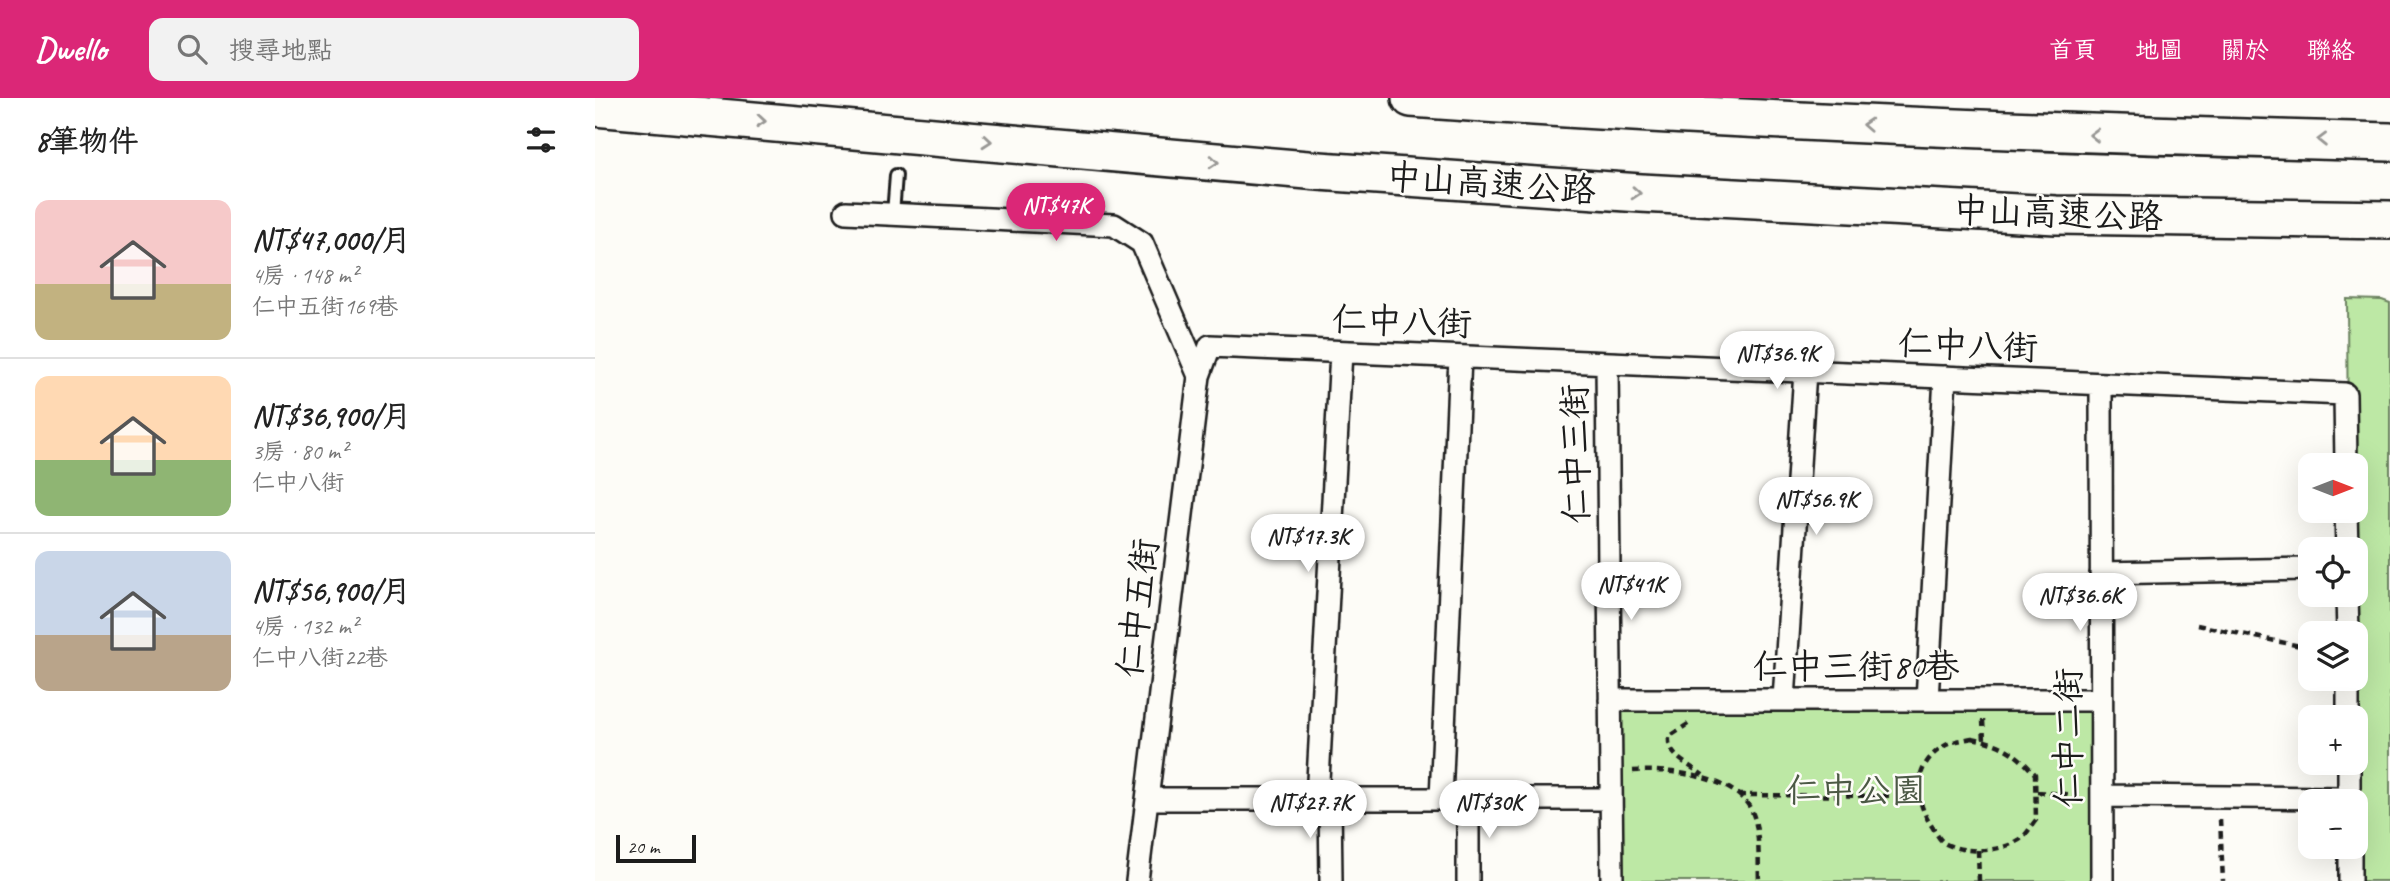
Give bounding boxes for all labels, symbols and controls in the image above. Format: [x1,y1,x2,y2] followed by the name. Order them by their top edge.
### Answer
[149,18,639,81] search box
[35,28,107,70] text: Dwello
[173,30,211,68] icon: search
[229,34,333,67] text: 搜尋地點
[2049,35,2097,65] text: 首頁
[2135,35,2183,65] text: 地圖
[2221,35,2269,65] text: 關於
[2307,35,2355,65] text: 聯絡
[755,113,766,128] one-way arrow
[1861,118,1872,133] one-way arrow
[522,121,560,159] icon: filters
[35,122,139,160] text: 8筆物件
[2089,127,2099,143] one-way arrow
[982,133,993,148] one-way arrow
[2316,133,2327,148] one-way arrow
[1209,154,1220,169] one-way arrow
[1385,154,1597,213] street label: 中山高速公路
[999,184,1113,243] pin: NT$47K
[1631,185,1642,200] one-way arrow
[1952,187,2164,240] street label: 中山高速公路
[1022,191,1090,220] text: NT$47K
[252,221,411,259] text: NT$47,000/月
[91,228,175,312] icon: home
[252,261,358,290] text: 4房 · 148 m²
[252,292,398,321] text: 仁中五街169巷
[1331,297,1473,346] street label: 仁中八街
[1897,321,2039,370] street label: 仁中八街
[1705,331,1849,391] pin: NT$36.9K
[1736,339,1818,368] text: NT$36.9K
[1552,384,1599,524] street label: 仁中三街
[252,397,411,435] text: NT$36,900/月
[91,404,175,488] icon: home
[252,437,347,466] text: 3房 · 80 m²
[2298,453,2368,523] north arrow
[2298,453,2368,859] map controls
[252,468,344,497] text: 仁中八街
[1744,478,1888,537] pin: NT$56.9K
[1775,485,1857,514] text: NT$56.9K
[1236,514,1380,574] pin: NT$17.3K
[1267,522,1349,551] text: NT$17.3K
[1107,536,1168,680] street label: 仁中五街
[2298,537,2368,607] button: locate
[1574,562,1688,622] pin: NT$41K
[1597,570,1665,599] text: NT$41K
[252,572,411,610] text: NT$56,900/月
[2008,574,2152,633] pin: NT$36.6K
[91,579,175,663] icon: home
[2038,581,2122,610] text: NT$36.6K
[252,612,358,641] text: 4房 · 132 m²
[2298,621,2368,691] button: layers
[252,643,388,672] text: 仁中八街22巷
[1753,644,1959,689] street label: 仁中三街80巷
[2046,668,2091,808] street label: 仁中二街
[2298,705,2368,775] button: +
[1786,768,1926,813] park label: 仁中公園
[1238,780,1382,840] pin: NT$27.7K
[1432,780,1546,840] pin: NT$30K
[1269,788,1351,817] text: NT$27.7K
[1455,788,1523,817] text: NT$30K
[2298,789,2368,859] button: −
[616,832,697,864] scale bar
[627,835,659,859] text: 20 m

